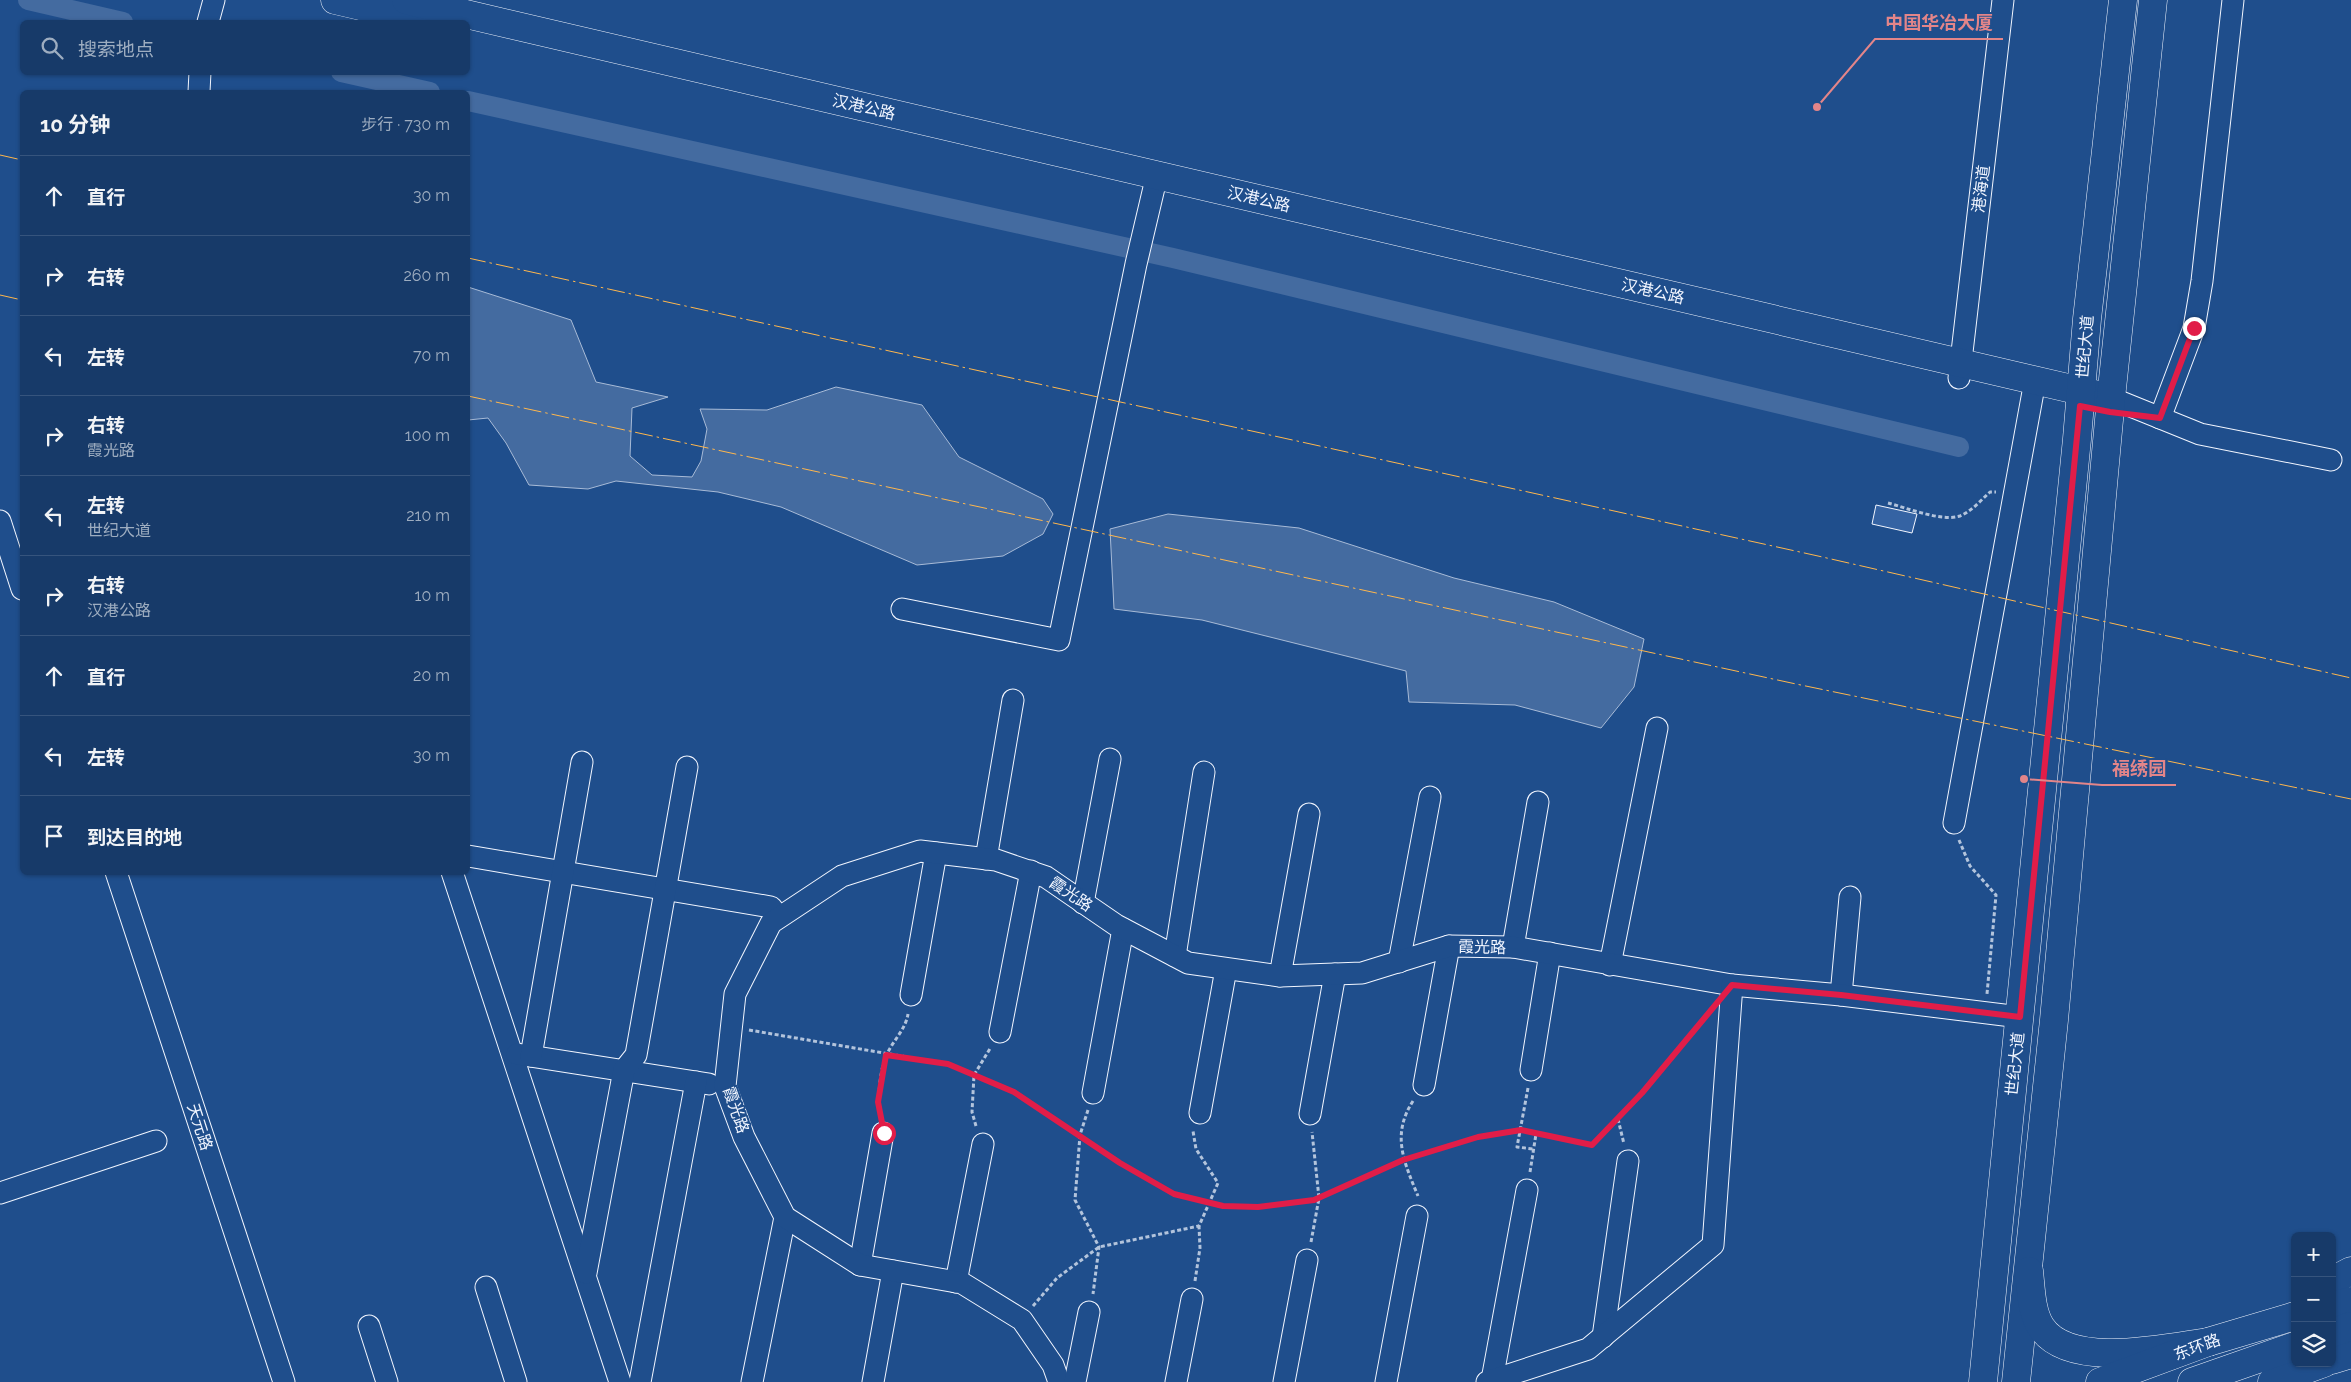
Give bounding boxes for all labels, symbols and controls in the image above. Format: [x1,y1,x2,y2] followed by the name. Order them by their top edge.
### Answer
[1875,6,2003,39] callout: 中国华冶大厦
[1885,12,1993,33] text: 中国华冶大厦
[20,20,470,75] search box
[38,34,66,62] icon: search
[78,38,154,60] text: 搜索地点
[831,91,897,123] street label: 汉港公路
[40,112,110,137] text: 10 分钟
[361,115,450,134] text: 步行 · 730 m
[1969,164,1993,214] street label: 港海道
[40,182,68,210] icon: ahead
[1226,183,1292,215] street label: 汉港公路
[87,186,125,208] text: 直行
[413,186,450,205] text: 30 m
[40,262,68,290] icon: right
[87,266,125,288] text: 右转
[403,266,450,285] text: 260 m
[1620,275,1686,307] street label: 汉港公路
[2073,314,2097,380] street label: 世纪大道
[2183,317,2206,340] route end
[40,342,68,370] icon: left
[87,346,125,368] text: 左转
[413,346,450,365] text: 70 m
[87,414,125,436] text: 右转
[40,422,68,450] icon: right
[405,426,450,445] text: 100 m
[87,441,135,460] text: 霞光路
[87,494,125,516] text: 左转
[40,502,68,530] icon: left
[406,506,450,525] text: 210 m
[87,521,151,540] text: 世纪大道
[87,574,125,596] text: 右转
[40,582,68,610] icon: right
[415,586,450,605] text: 10 m
[87,601,151,620] text: 汉港公路
[40,662,68,690] icon: ahead
[87,666,125,688] text: 直行
[413,666,450,685] text: 20 m
[40,742,68,770] icon: left
[87,746,125,768] text: 左转
[413,746,450,765] text: 30 m
[2102,752,2176,785] callout: 福绣园
[2112,758,2166,779] text: 福绣园
[40,822,68,850] icon: arrive
[87,826,182,848] text: 到达目的地
[1046,873,1096,915] street label: 霞光路
[1458,937,1506,957] street label: 霞光路
[2002,1031,2028,1097] street label: 世纪大道
[719,1084,753,1136] street label: 霞光路
[184,1101,216,1153] street label: 天元路
[873,1122,896,1145] route start
[2291,1232,2336,1367] map controls
[2291,1232,2336,1277] button: +
[2291,1277,2336,1322] button: −
[2291,1322,2336,1367] button: layers
[2171,1330,2223,1364] street label: 东环路

